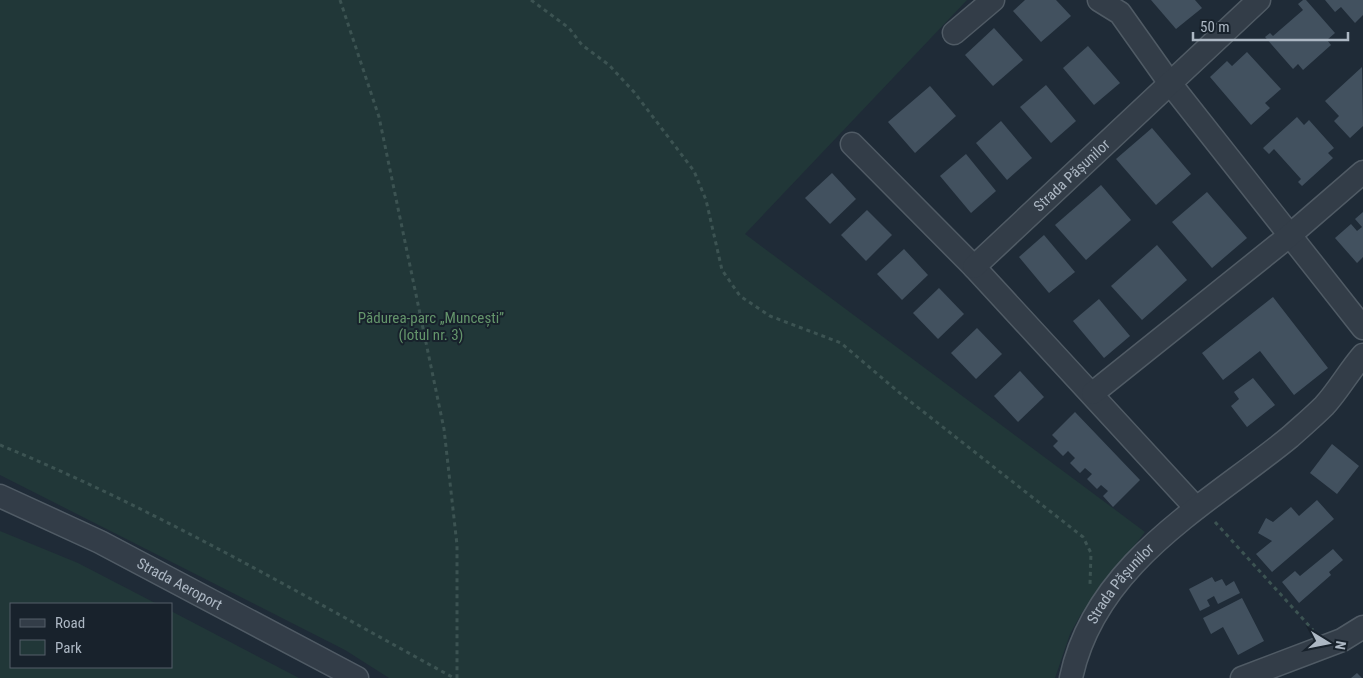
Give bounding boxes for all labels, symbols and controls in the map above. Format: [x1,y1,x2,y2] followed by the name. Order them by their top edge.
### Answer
[1193,10,1348,42] scale bar
[1200,18,1230,36] text: 50 m
[1030,135,1114,215] street label: Strada Pășunilor
[358,309,504,344] park label: Pădurea-parc „Muncești” (lotul nr. 3)
[1083,539,1158,627] street label: Strada Pășunilor
[134,554,225,614] street label: Strada Aeroport
[10,603,172,668] legend
[55,614,85,632] text: Road
[1303,618,1353,668] north arrow
[55,639,82,657] text: Park
[1332,640,1349,651] text: N

